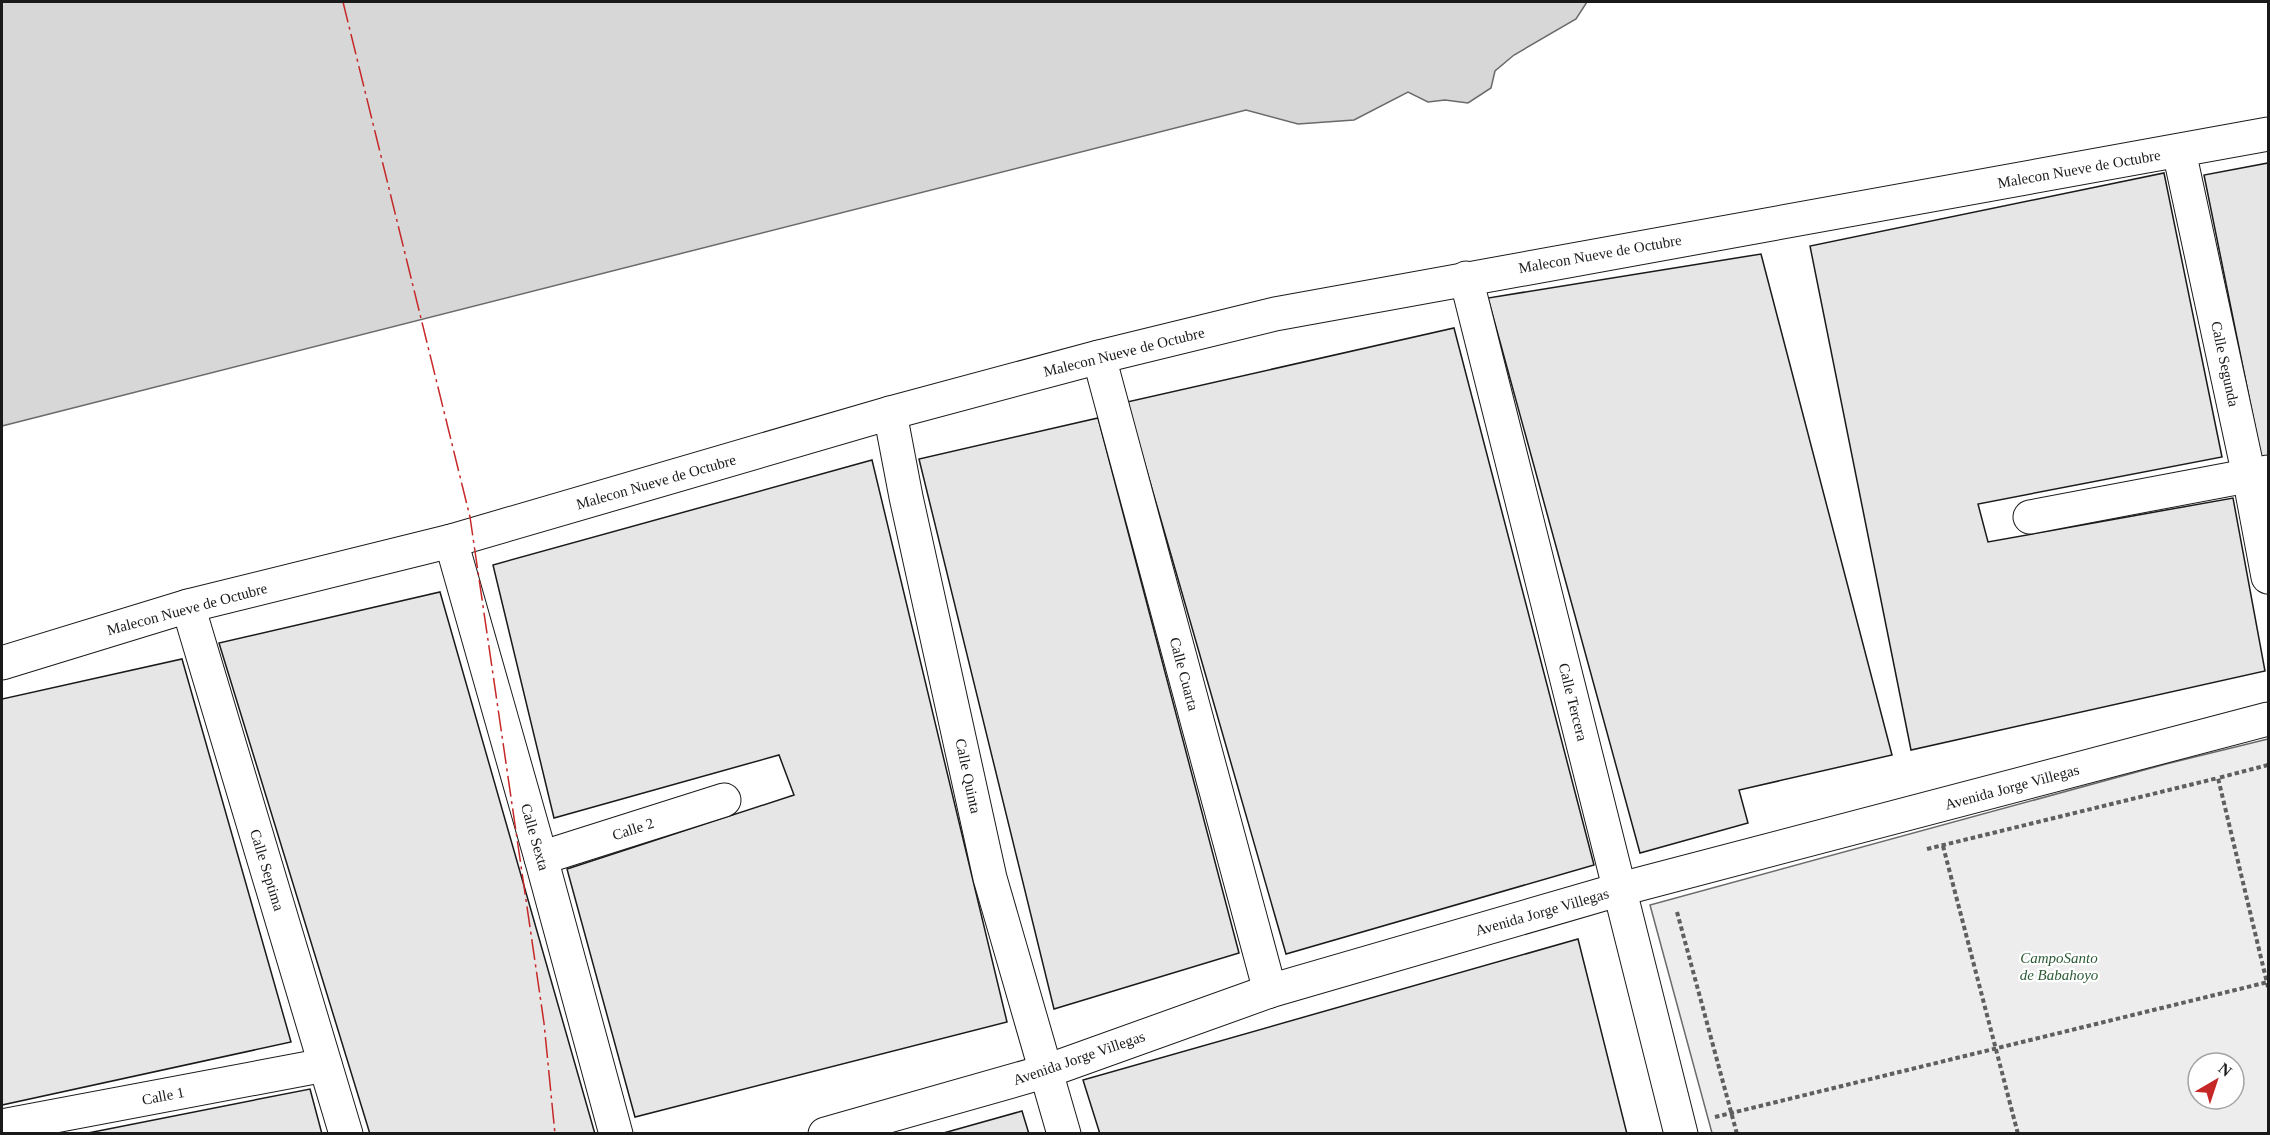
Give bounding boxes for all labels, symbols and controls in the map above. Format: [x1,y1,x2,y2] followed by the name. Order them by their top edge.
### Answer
[1996,147,2162,191] street label: Malecon Nueve de Octubre
[1517,232,1683,276] street label: Malecon Nueve de Octubre
[2208,320,2242,409] street label: Calle Segunda
[1042,324,1206,380] street label: Malecon Nueve de Octubre
[574,451,738,512] street label: Malecon Nueve de Octubre
[105,580,269,638] street label: Malecon Nueve de Octubre
[1167,636,1202,713] street label: Calle Cuarta
[1556,661,1591,743] street label: Calle Tercera
[952,737,984,815] street label: Calle Quinta
[1943,761,2081,813] street label: Avenida Jorge Villegas
[518,802,552,873] street label: Calle Sexta
[610,815,656,843] street label: Calle 2
[247,827,287,913] street label: Calle Septima
[1473,885,1611,939] street label: Avenida Jorge Villegas
[2020,950,2099,983] park label: CampoSanto de Babahoyo
[1011,1028,1147,1088] street label: Avenida Jorge Villegas
[2186,1051,2246,1111] north arrow
[2215,1059,2235,1080] text: N
[140,1084,186,1108] street label: Calle 1

